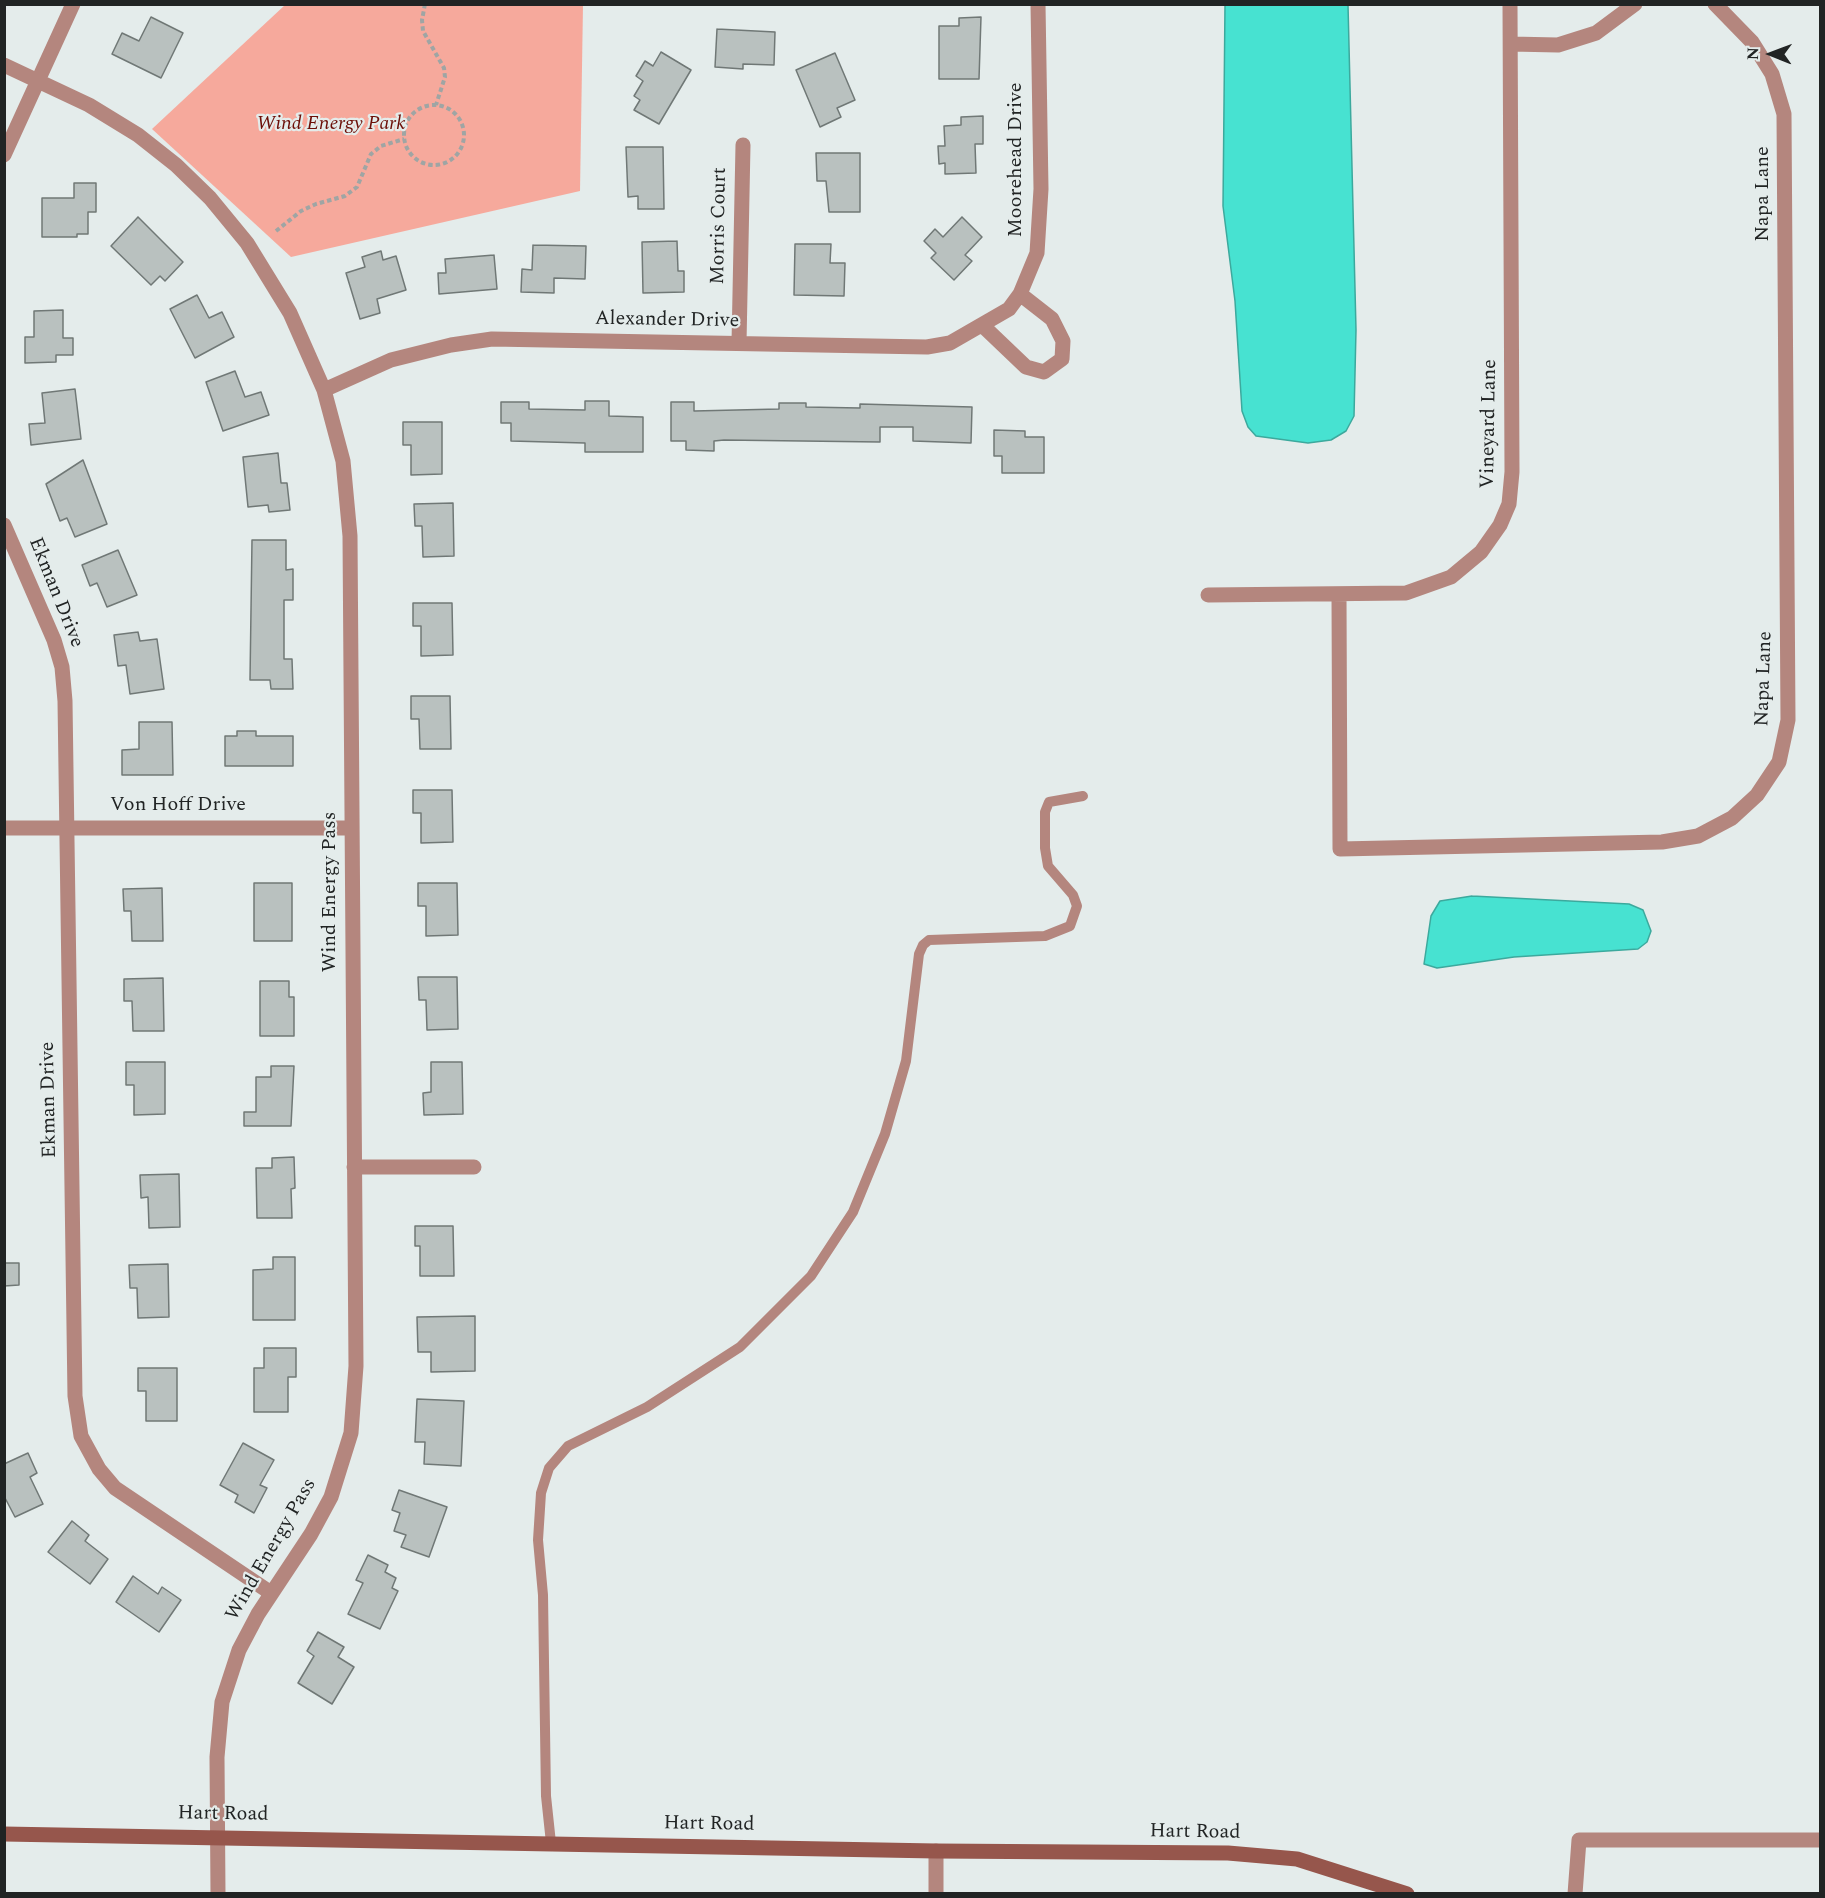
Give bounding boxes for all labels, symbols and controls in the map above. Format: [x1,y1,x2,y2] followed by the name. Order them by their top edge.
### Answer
[1741,24,1801,84] north arrow
[1741,47,1765,60] text: N
[1005,83,1029,237] street label: Moorehead Drive
[256,113,406,137] park label: Wind Energy Park
[1752,146,1776,242] street label: Napa Lane
[707,167,733,285] street label: Morris Court
[595,308,739,334] street label: Alexander Drive
[1477,359,1503,489] street label: Vineyard Lane
[22,534,88,652] street label: Ekman Drive
[1751,631,1779,727] street label: Napa Lane
[110,794,246,818] street label: Von Hoff Drive
[319,812,343,972] street label: Wind Energy Pass
[37,1041,63,1159] street label: Ekman Drive
[221,1474,323,1626] street label: Wind Energy Pass
[177,1802,269,1828] street label: Hart Road
[663,1812,755,1838] street label: Hart Road
[1149,1820,1241,1846] street label: Hart Road

